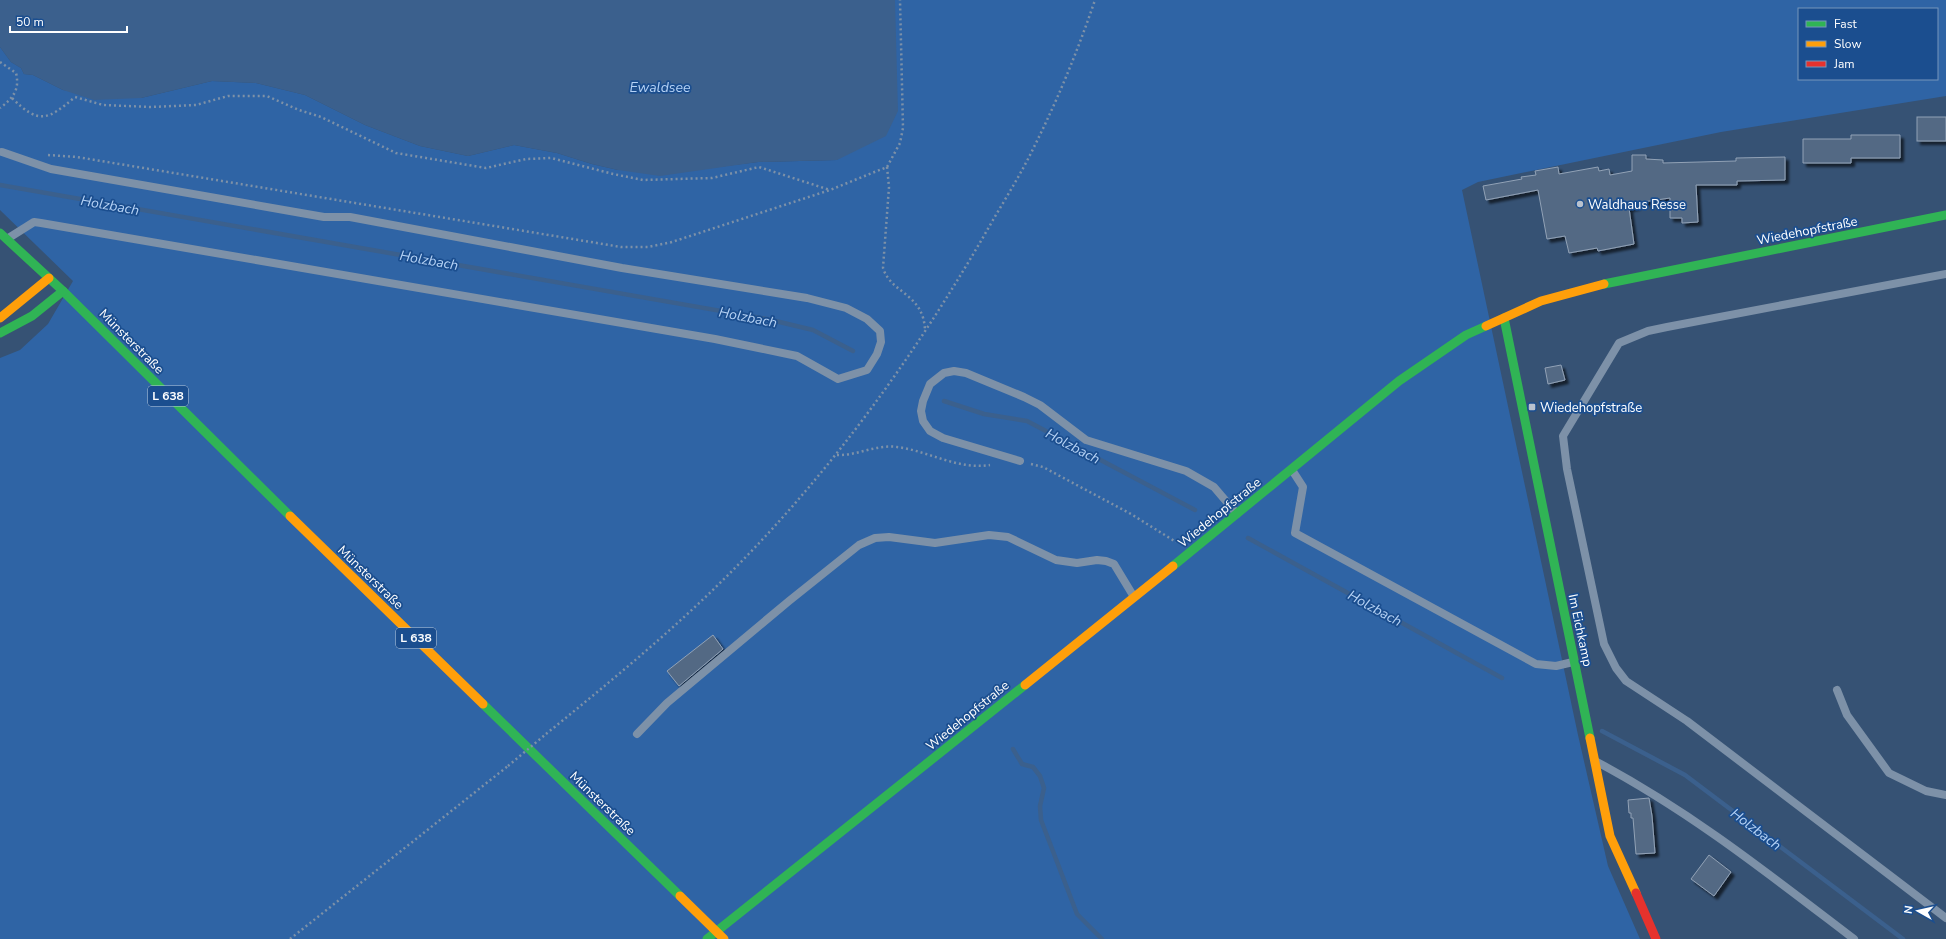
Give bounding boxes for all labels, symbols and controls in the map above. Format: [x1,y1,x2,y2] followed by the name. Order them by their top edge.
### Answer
[10,8,127,34] scale bar
[1798,8,1938,80] legend
[16,14,44,30] text: 50 m
[1834,16,1857,32] text: Fast
[1834,36,1862,52] text: Slow
[1833,56,1855,72] text: Jam
[630,78,691,97] water label: Ewaldsee
[79,191,141,220] water label: Holzbach
[1588,196,1686,214] place label: Waldhaus Resse
[1575,199,1585,209] marker: Waldhaus Resse
[1755,212,1859,250] street label: Wiedehopfstraße
[398,246,460,275] water label: Holzbach
[717,303,779,332] water label: Holzbach
[95,305,168,378] street label: Münsterstraße
[148,386,188,406] road number: L 638
[1540,399,1642,417] place label: Wiedehopfstraße
[1527,402,1537,412] marker: Wiedehopfstraße
[1042,424,1103,469] water label: Holzbach
[1174,474,1265,552] street label: Wiedehopfstraße
[333,542,407,614] street label: Münsterstraße
[1344,586,1405,631] water label: Holzbach
[1564,592,1597,668] street label: Im Eichkamp
[396,628,436,648] road number: L 638
[922,677,1013,755] street label: Wiedehopfstraße
[565,768,639,840] street label: Münsterstraße
[1726,804,1785,855] water label: Holzbach
[1898,891,1938,931] north arrow
[1901,905,1917,915] text: N

